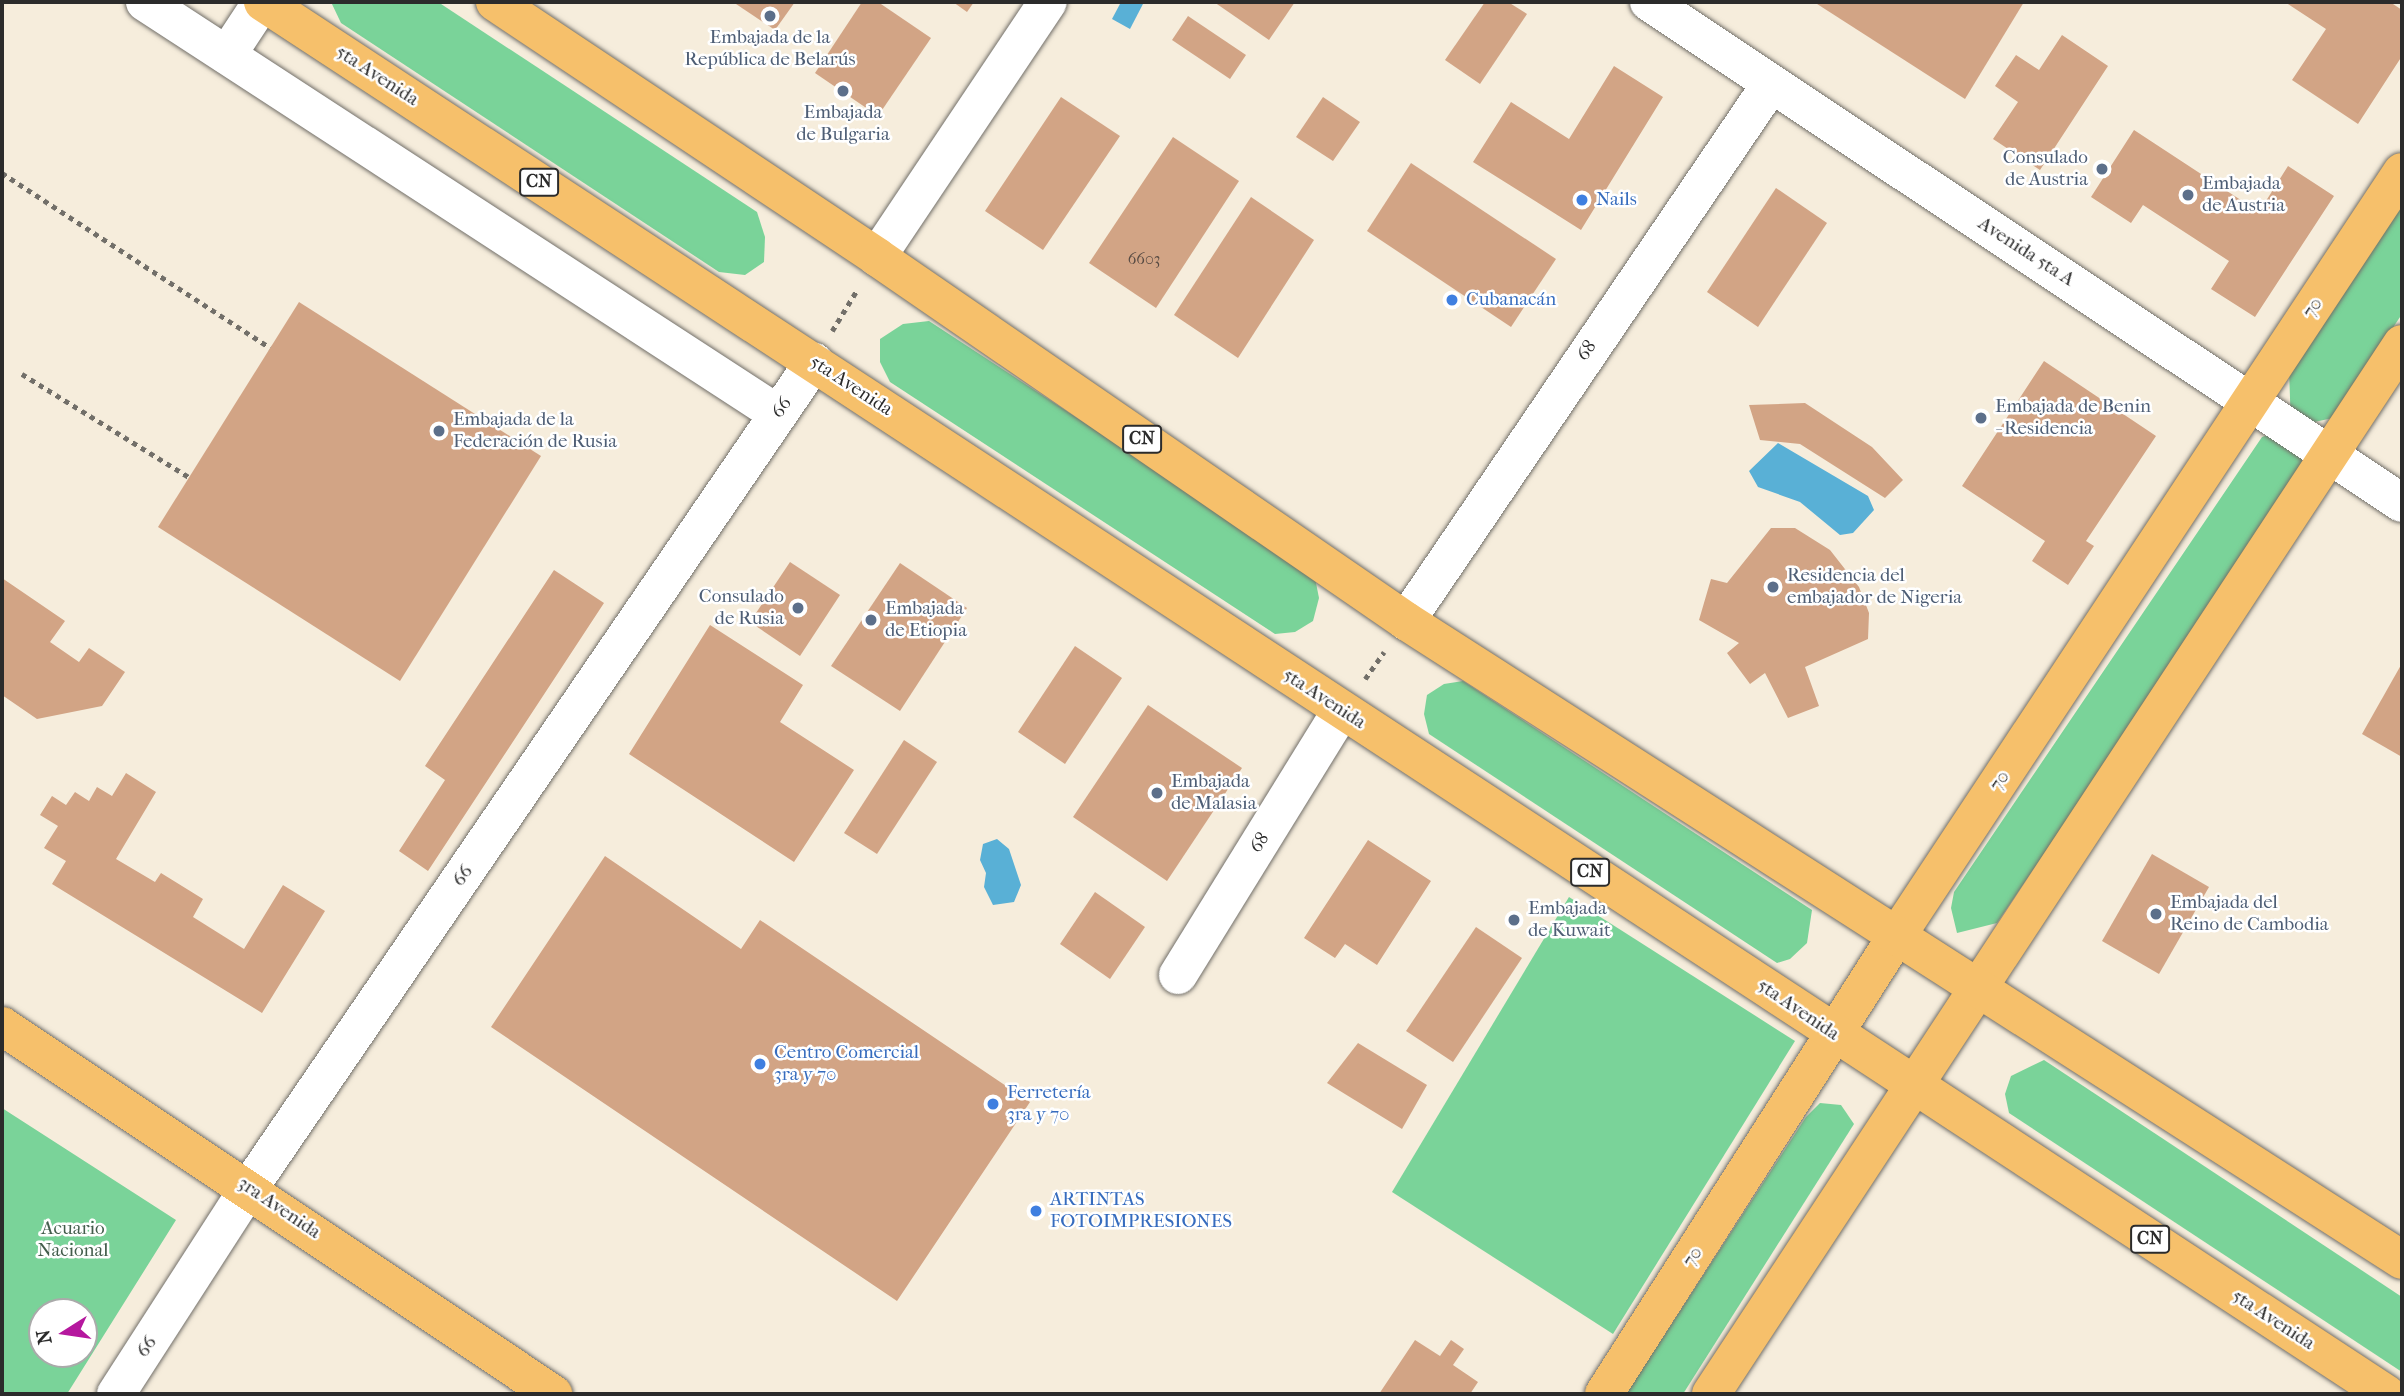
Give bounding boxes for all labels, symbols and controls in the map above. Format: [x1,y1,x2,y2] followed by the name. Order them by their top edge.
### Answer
[762,8,778,24] marker: Embajada de la República de Belarús
[684,27,856,71] place label: Embajada de la República de Belarús
[331,41,423,111] street label: 5ta Avenida
[835,83,851,99] marker: Embajada de Bulgaria
[796,102,890,146] place label: Embajada de Bulgaria
[2003,147,2088,191] place label: Consulado de Austria
[2094,161,2110,177] marker: Consulado de Austria
[518,168,560,196] road number: CN
[2202,173,2285,217] place label: Embajada de Austria
[2180,187,2196,203] marker: Embajada de Austria
[1596,189,1637,211] place label: Nails
[1574,192,1590,208] marker: Nails
[1974,212,2078,292] street label: Avenida 5ta A
[1128,249,1160,269] house number: 6603
[1466,289,1556,311] place label: Cubanacán
[1444,292,1460,308] marker: Cubanacán
[2298,294,2328,322] street label: 70
[1572,336,1602,366] street label: 68
[805,351,897,421] street label: 5ta Avenida
[767,393,797,423] street label: 66
[1995,396,2151,440] place label: Embajada de Benin - Residencia
[453,409,617,453] place label: Embajada de la Federación de Rusia
[1973,410,1989,426] marker: Embajada de Benin - Residencia
[431,423,447,439] marker: Embajada de la Federación de Rusia
[1121,424,1163,454] road number: CN
[1787,565,1962,609] place label: Residencia del embajador de Nigeria
[1765,579,1781,595] marker: Residencia del embajador de Nigeria
[699,586,784,630] place label: Consulado de Rusia
[885,598,967,642] place label: Embajada de Etiopia
[790,600,806,616] marker: Consulado de Rusia
[863,612,879,628] marker: Embajada de Etiopia
[1278,664,1370,734] street label: 5ta Avenida
[1985,767,2015,795] street label: 70
[1171,771,1256,815] place label: Embajada de Malasia
[1149,785,1165,801] marker: Embajada de Malasia
[1245,829,1275,857] street label: 68
[1569,858,1611,886] road number: CN
[448,861,478,891] street label: 66
[2170,892,2329,936] place label: Embajada del Reino de Cambodia
[1528,898,1611,942] place label: Embajada de Kuwait
[2148,906,2164,922] marker: Embajada del Reino de Cambodia
[1506,912,1522,928] marker: Embajada de Kuwait
[1753,974,1843,1046] street label: 5ta Avenida
[774,1042,919,1086] place label: Centro Comercial 3ra y 70
[752,1056,768,1072] marker: Centro Comercial 3ra y 70
[1007,1082,1091,1126] place label: Ferretería 3ra y 70
[985,1096,1001,1112] marker: Ferretería 3ra y 70
[233,1172,325,1244] street label: 3ra Avenida
[1050,1189,1232,1233] place label: ARTINTAS FOTOIMPRESIONES
[1028,1203,1044,1219] marker: ARTINTAS FOTOIMPRESIONES
[37,1218,109,1262] park label: Acuario Nacional
[2129,1224,2171,1254] road number: CN
[1678,1243,1708,1271] street label: 70
[2227,1285,2319,1355] street label: 5ta Avenida
[28,1298,98,1368] north arrow
[32,1328,57,1346] text: N
[132,1332,162,1362] street label: 66

